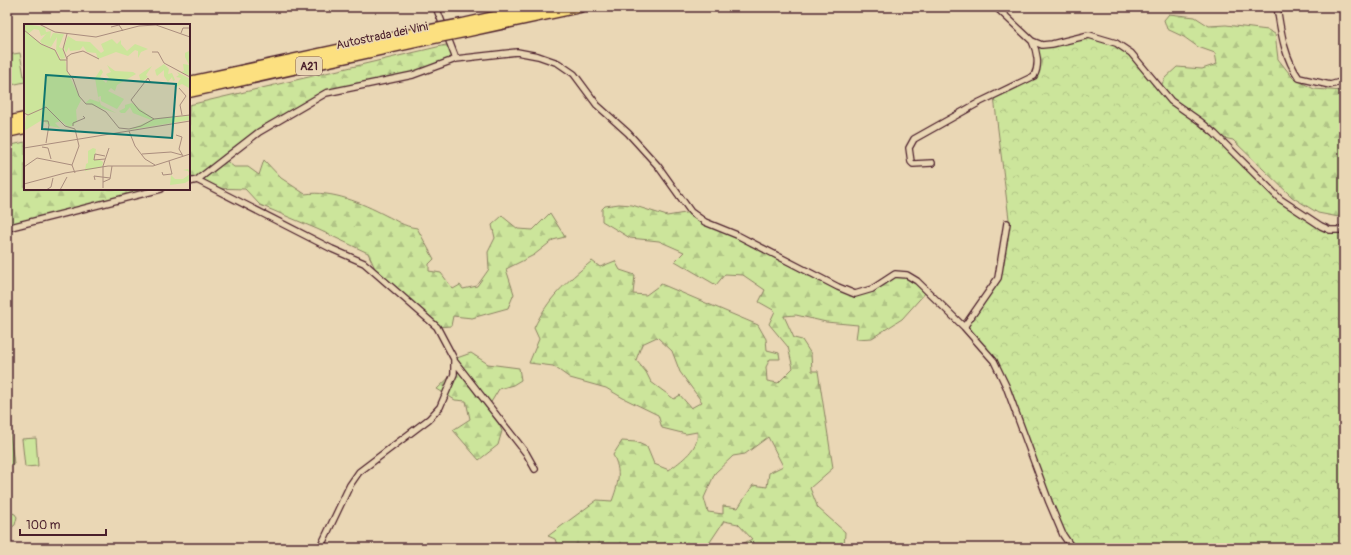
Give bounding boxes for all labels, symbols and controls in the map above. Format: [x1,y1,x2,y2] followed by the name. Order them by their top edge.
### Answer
[335,19,429,53] street label: Autostrada dei Vini
[24,24,190,190] inset map
[296,57,322,75] road number: A21
[20,511,106,537] scale bar
[26,518,61,533] text: 100 m

